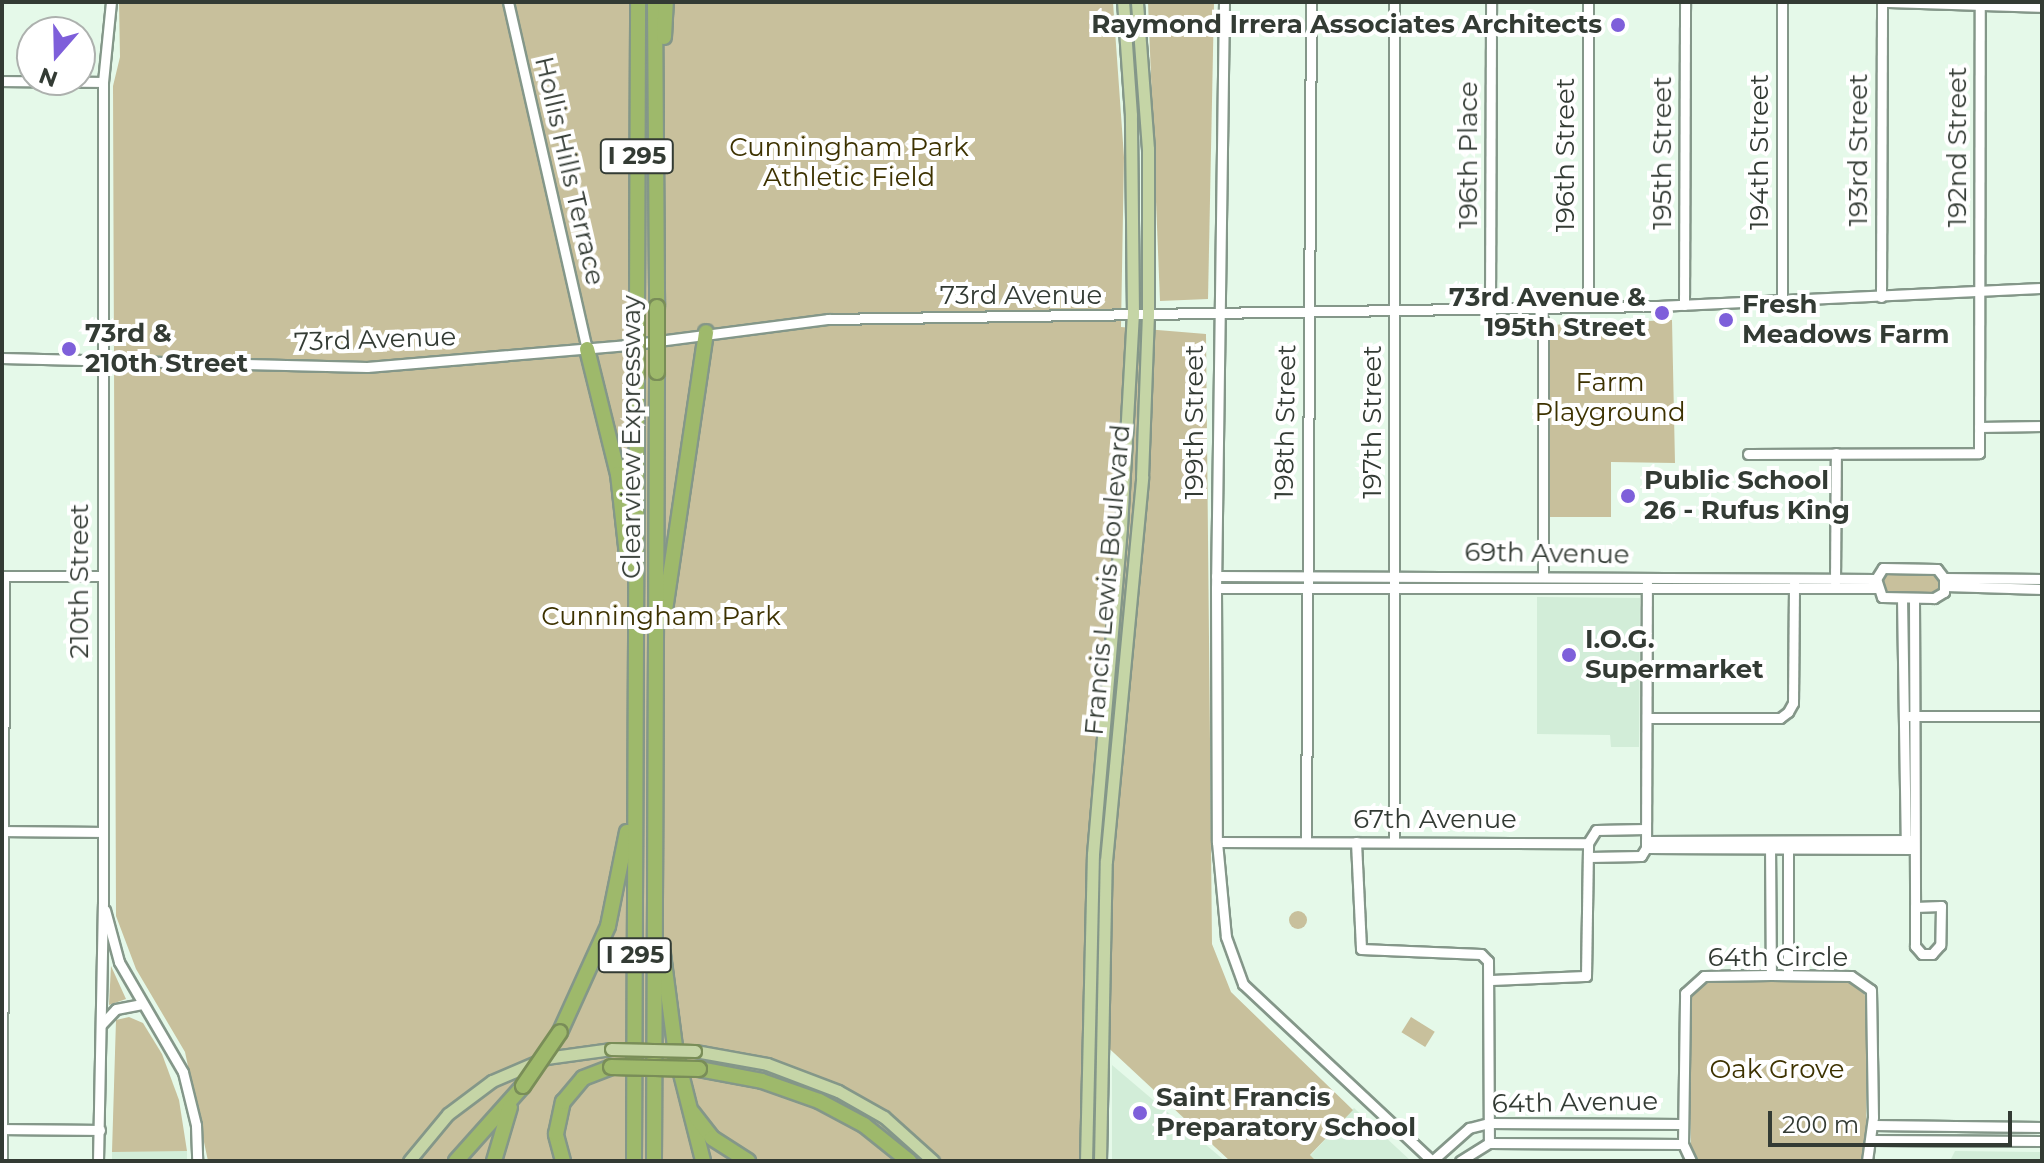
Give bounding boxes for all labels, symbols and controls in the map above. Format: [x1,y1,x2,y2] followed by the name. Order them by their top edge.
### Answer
[1091,9,1602,41] place label: Raymond Irrera Associates Architects
[16,16,96,96] north arrow
[1609,16,1627,34] marker: Raymond Irrera Associates Architects
[528,54,610,288] street label: Hollis Hills Terrace
[35,61,61,93] text: N
[1942,67,1974,227] street label: 192nd Street
[1744,74,1776,230] street label: 194th Street
[1843,74,1875,226] street label: 193rd Street
[1647,76,1679,230] street label: 195th Street
[1550,78,1582,232] street label: 196th Street
[1453,81,1485,229] street label: 196th Place
[729,132,969,194] park label: Cunningham Park Athletic Field
[599,136,675,176] road number: I 295
[940,280,1102,312] street label: 73rd Avenue
[1449,282,1646,344] place label: 73rd Avenue & 195th Street
[1742,289,1950,350] place label: Fresh Meadows Farm
[616,295,648,579] street label: Clearview Expressway
[1653,304,1671,322] marker: 73rd Avenue & 195th Street
[1717,311,1735,329] marker: Fresh Meadows Farm
[85,318,248,380] place label: 73rd & 210th Street
[293,322,457,358] street label: 73rd Avenue
[60,340,78,358] marker: 73rd & 210th Street
[1269,344,1303,500] street label: 198th Street
[1179,345,1211,499] street label: 199th Street
[1357,345,1389,499] street label: 197th Street
[1534,367,1686,428] park label: Farm Playground
[1079,423,1137,737] street label: Francis Lewis Boulevard
[1644,465,1850,526] place label: Public School 26 - Rufus King
[1619,487,1637,505] marker: Public School 26 - Rufus King
[64,503,96,659] street label: 210th Street
[1464,537,1630,571] street label: 69th Avenue
[541,601,781,633] park label: Cunningham Park
[1585,624,1763,686] place label: I.O.G. Supermarket
[1560,646,1578,664] marker: I.O.G. Supermarket
[1353,804,1517,836] street label: 67th Avenue
[597,935,673,975] road number: I 295
[1708,942,1848,974] street label: 64th Circle
[1709,1054,1845,1086] park label: Oak Grove
[1156,1082,1416,1144] place label: Saint Francis Preparatory School
[1492,1086,1658,1120] street label: 64th Avenue
[1772,1095,2016,1145] scale bar
[1131,1104,1149,1122] marker: Saint Francis Preparatory School
[1782,1110,1859,1139] text: 200 m

